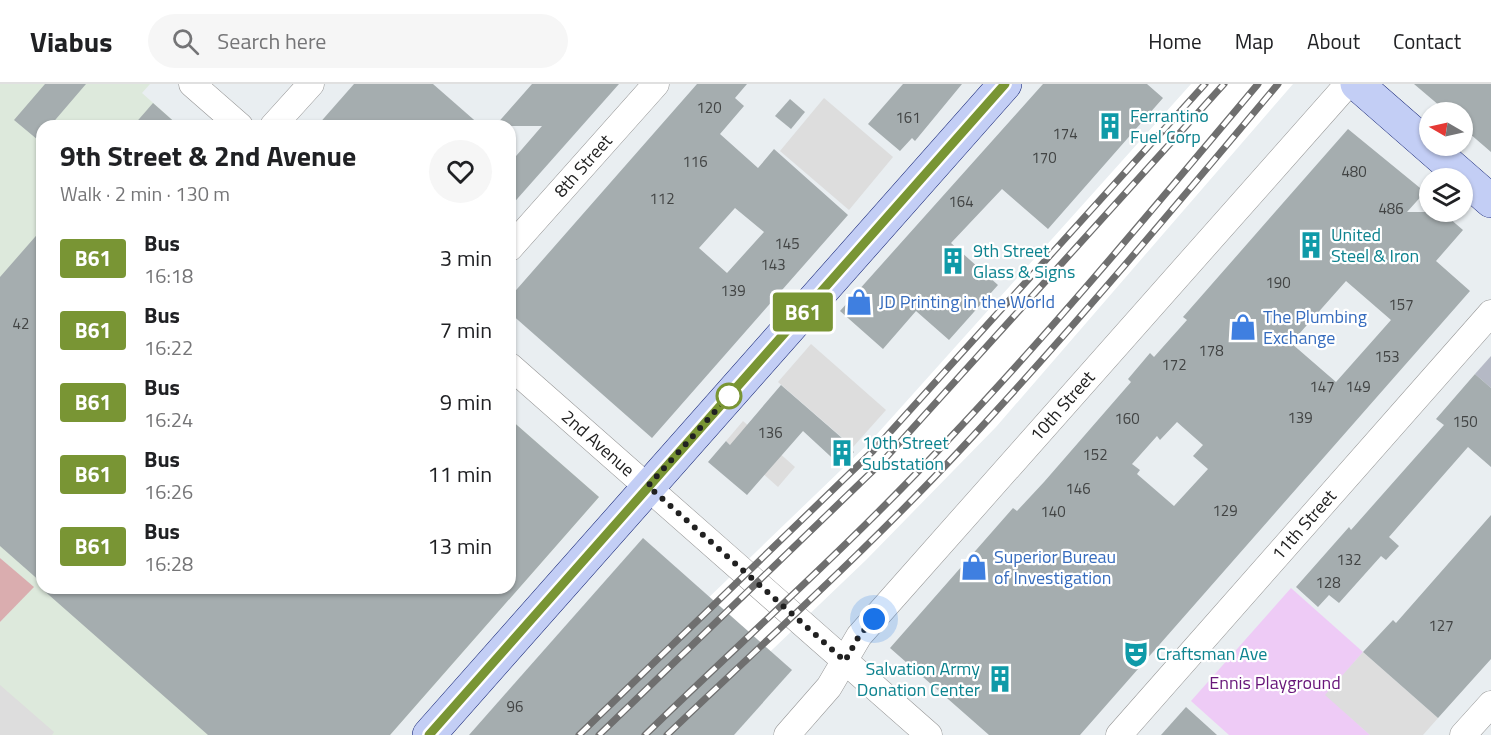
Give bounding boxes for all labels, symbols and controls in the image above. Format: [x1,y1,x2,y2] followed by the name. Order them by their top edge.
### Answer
[148,14,568,68] search box
[30,20,112,63] text: Viabus
[217,24,326,58] text: Search here
[169,25,202,58] icon: search
[1148,25,1202,57] text: Home
[1235,25,1274,57] text: Map
[1307,25,1360,57] text: About
[1393,25,1461,57] text: Contact
[696,96,722,119] house number: 120
[1130,102,1209,150] place label: Ferrantino Fuel Corp
[1419,102,1473,156] north arrow
[1419,102,1473,222] map controls
[895,106,921,129] house number: 161
[1095,111,1125,141] building icon: Ferrantino Fuel Corp
[1052,122,1078,145] house number: 174
[547,127,619,203] street label: 8th Street
[60,134,356,177] text: 9th Street & 2nd Avenue
[429,140,492,203] button: heart
[1031,146,1057,169] house number: 170
[682,150,708,173] house number: 116
[1341,160,1367,183] house number: 480
[1419,168,1473,222] button: layers
[60,178,230,209] text: Walk · 2 min · 130 m
[649,187,675,210] house number: 112
[948,190,974,213] house number: 164
[1378,197,1404,220] house number: 486
[1331,221,1419,269] place label: United Steel & Iron
[144,226,180,260] text: Bus
[1296,230,1326,260] building icon: United Steel & Iron
[774,232,800,255] house number: 145
[973,237,1075,285] place label: 9th Street Glass & Signs
[440,241,492,275] text: 3 min
[75,242,111,274] text: B61
[938,246,968,276] building icon: 9th Street Glass & Signs
[760,253,786,276] house number: 143
[144,260,193,291] text: 16:18
[1265,271,1291,294] house number: 190
[720,279,746,302] house number: 139
[844,287,874,317] shop icon: JD Printing in the World
[879,288,1055,315] place label: JD Printing in the World
[768,292,838,332] line badge: B61
[1388,293,1414,316] house number: 157
[785,296,821,328] text: B61
[144,298,180,332] text: Bus
[1263,303,1367,351] place label: The Plumbing Exchange
[13,312,29,335] house number: 42
[1228,312,1258,342] shop icon: The Plumbing Exchange
[440,313,492,347] text: 7 min
[75,314,111,346] text: B61
[144,332,193,363] text: 16:22
[1198,339,1224,362] house number: 178
[1374,345,1400,368] house number: 153
[1161,353,1187,376] house number: 172
[1023,364,1102,447] street label: 10th Street
[144,370,180,404] text: Bus
[1309,375,1335,398] house number: 147
[1345,375,1371,398] house number: 149
[716,383,742,409] unlabelled marker
[440,385,492,419] text: 9 min
[75,386,111,418] text: B61
[556,403,641,483] street label: 2nd Avenue
[144,404,193,435] text: 16:24
[1287,406,1313,429] house number: 139
[1114,407,1140,430] house number: 160
[1452,410,1478,433] house number: 150
[757,421,783,444] house number: 136
[862,429,949,477] place label: 10th Street Substation
[827,438,857,468] building icon: 10th Street Substation
[144,442,180,476] text: Bus
[1082,443,1108,466] house number: 152
[427,457,492,491] text: 11 min
[75,458,111,490] text: B61
[144,476,193,507] text: 16:26
[1065,477,1091,500] house number: 146
[1265,483,1343,566] street label: 11th Street
[1212,499,1238,522] house number: 129
[1040,500,1066,523] house number: 140
[144,514,180,548] text: Bus
[427,529,492,563] text: 13 min
[75,530,111,562] text: B61
[994,543,1116,591] place label: Superior Bureau of Investigation
[144,548,193,579] text: 16:28
[1336,548,1362,571] house number: 132
[959,552,989,582] shop icon: Superior Bureau of Investigation
[1315,571,1341,594] house number: 128
[859,604,889,634] your location
[1428,614,1454,637] house number: 127
[1121,639,1151,669] theatre icon: Craftsman Ave
[1156,640,1267,667] place label: Craftsman Ave
[857,655,980,703] place label: Salvation Army Donation Center
[985,664,1015,694] building icon: Salvation Army Donation Center
[1209,669,1341,696] park label: Ennis Playground
[507,695,523,718] house number: 96

